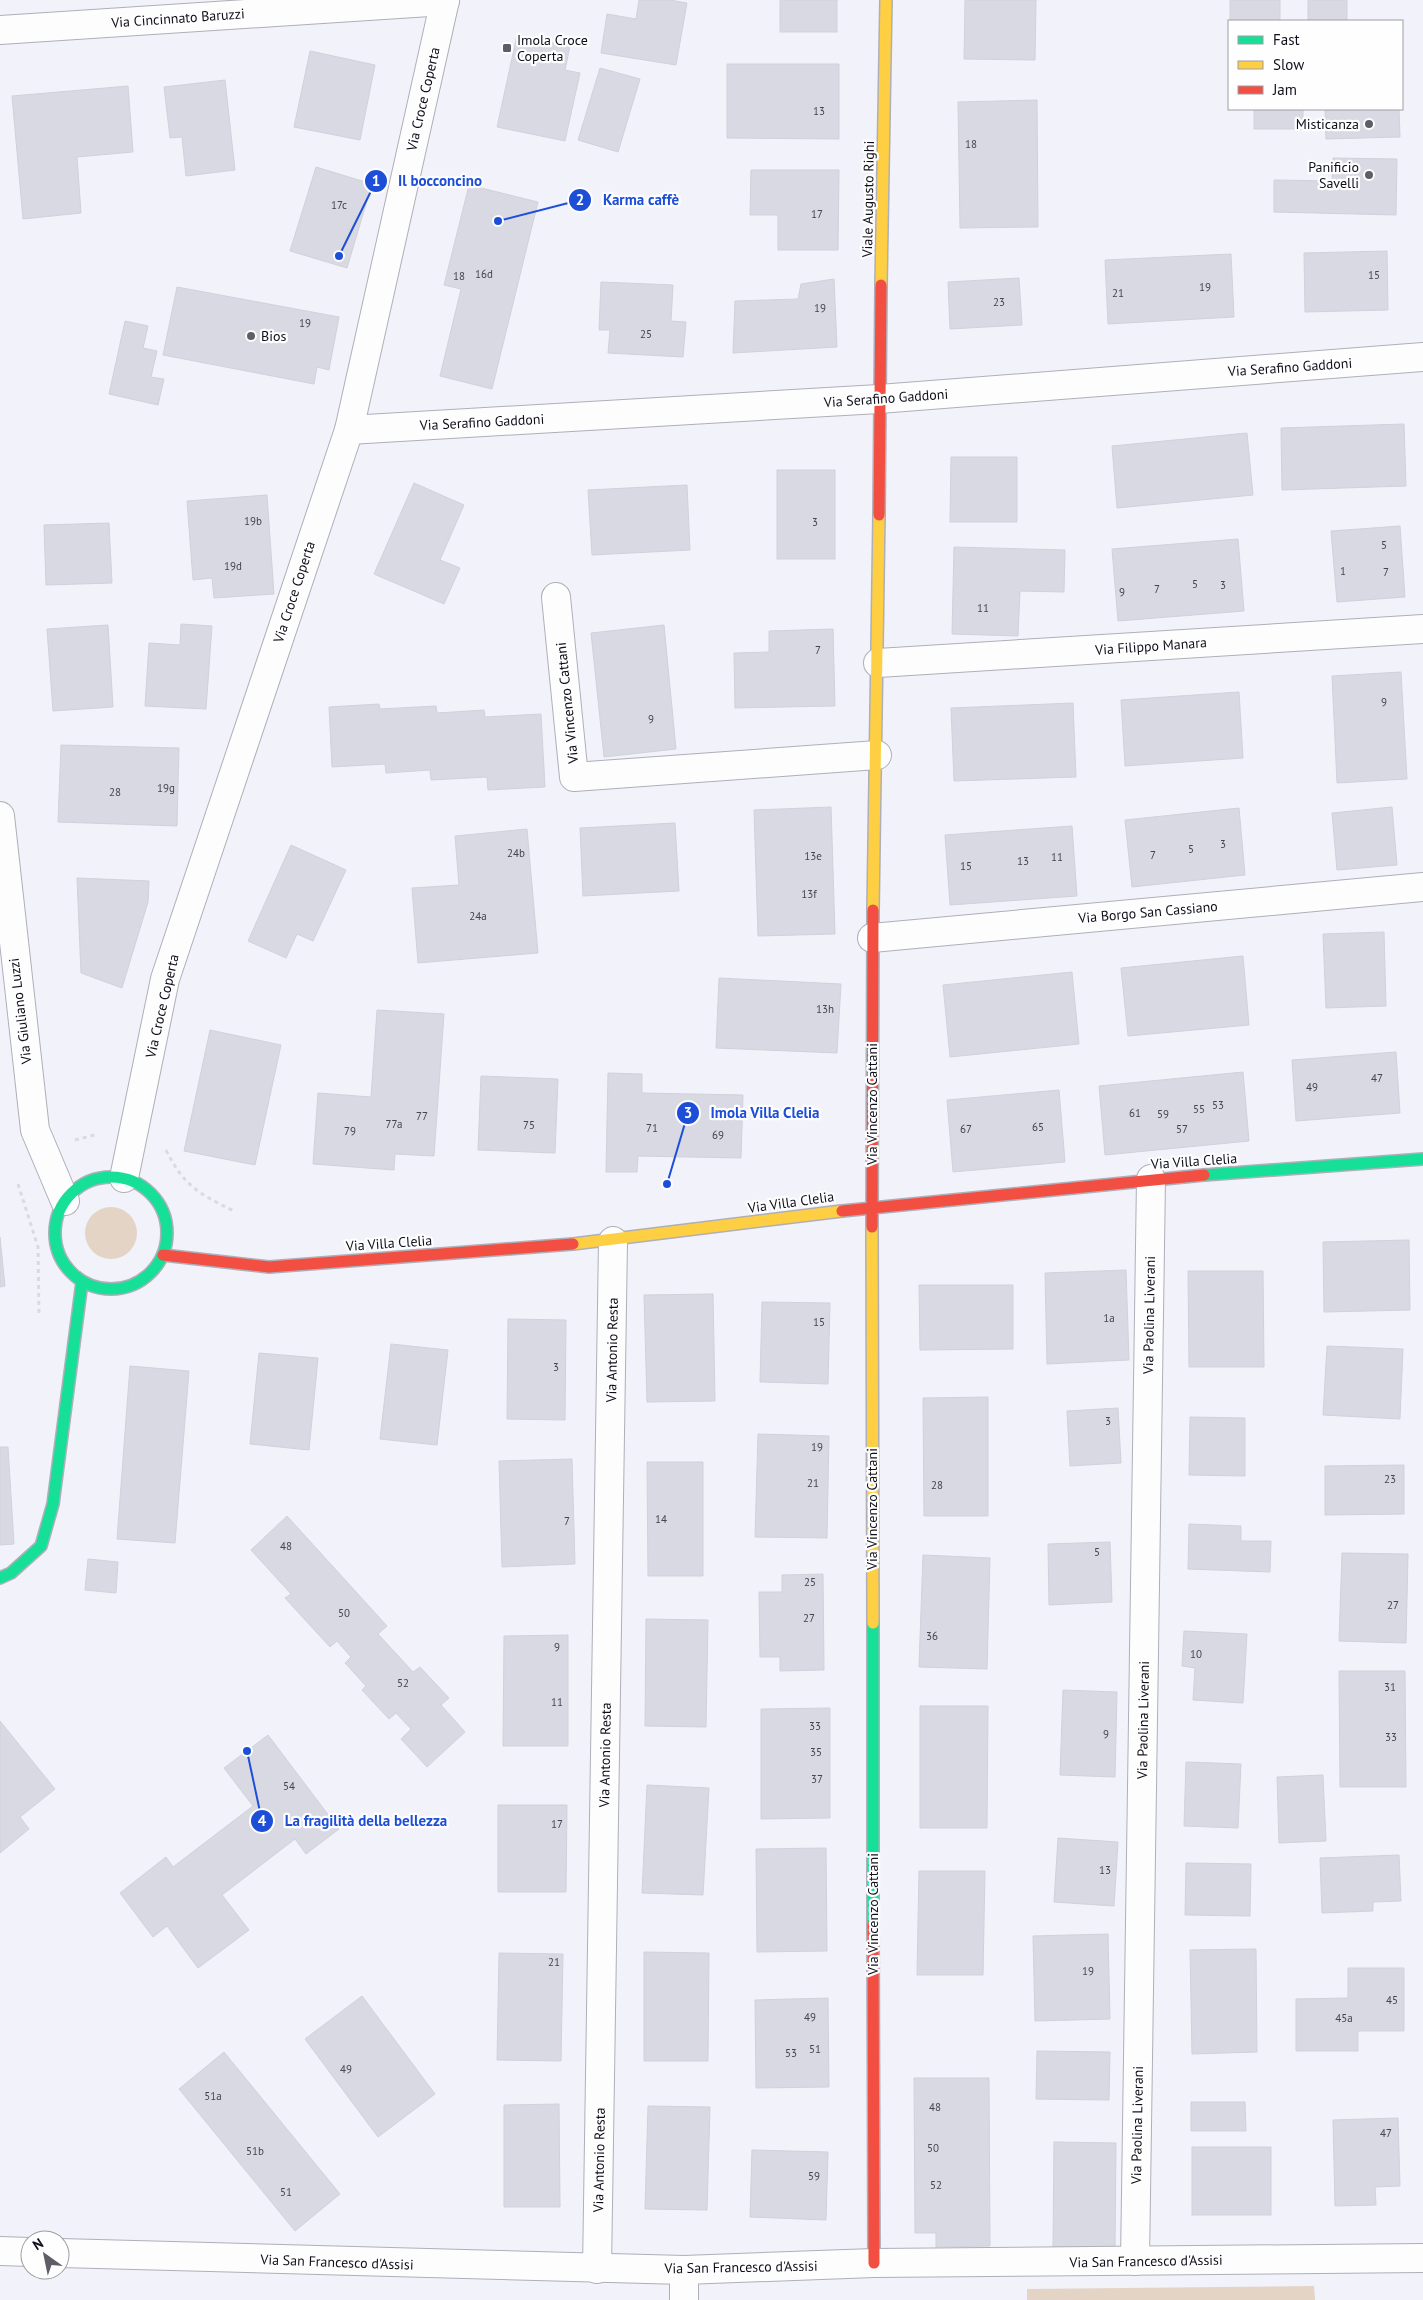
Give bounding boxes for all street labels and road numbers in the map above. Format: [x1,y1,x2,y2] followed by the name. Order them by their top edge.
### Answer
[110,4,245,32] street label: Via Cincinnato Baruzzi
[402,45,444,154] street label: Via Croce Coperta
[858,141,878,258] street label: Viale Augusto Righi
[1226,354,1353,380] street label: Via Serafino Gaddoni
[822,385,949,411] street label: Via Serafino Gaddoni
[418,410,545,434] street label: Via Serafino Gaddoni
[269,539,319,646] street label: Via Croce Coperta
[1094,633,1208,659] street label: Via Filippo Manara
[552,641,582,766] street label: Via Vincenzo Cattani
[1077,897,1218,927] street label: Via Borgo San Cassiano
[141,952,183,1061] street label: Via Croce Coperta
[5,957,36,1066] street label: Via Giuliano Luzzi
[863,1043,881,1166] street label: Via Vincenzo Cattani
[1149,1149,1238,1173] street label: Via Villa Clelia
[746,1187,835,1217] street label: Via Villa Clelia
[344,1231,433,1255] street label: Via Villa Clelia
[1139,1256,1159,1375] street label: Via Paolina Liverani
[602,1297,622,1404] street label: Via Antonio Resta
[863,1448,881,1571] street label: Via Vincenzo Cattani
[1133,1661,1153,1780] street label: Via Paolina Liverani
[595,1702,615,1809] street label: Via Antonio Resta
[864,1853,882,1976] street label: Via Vincenzo Cattani
[1127,2066,1147,2185] street label: Via Paolina Liverani
[589,2107,609,2214] street label: Via Antonio Resta
[259,2250,414,2274] street label: Via San Francesco d'Assisi
[1068,2251,1223,2271] street label: Via San Francesco d'Assisi
[663,2257,818,2277] street label: Via San Francesco d'Assisi

